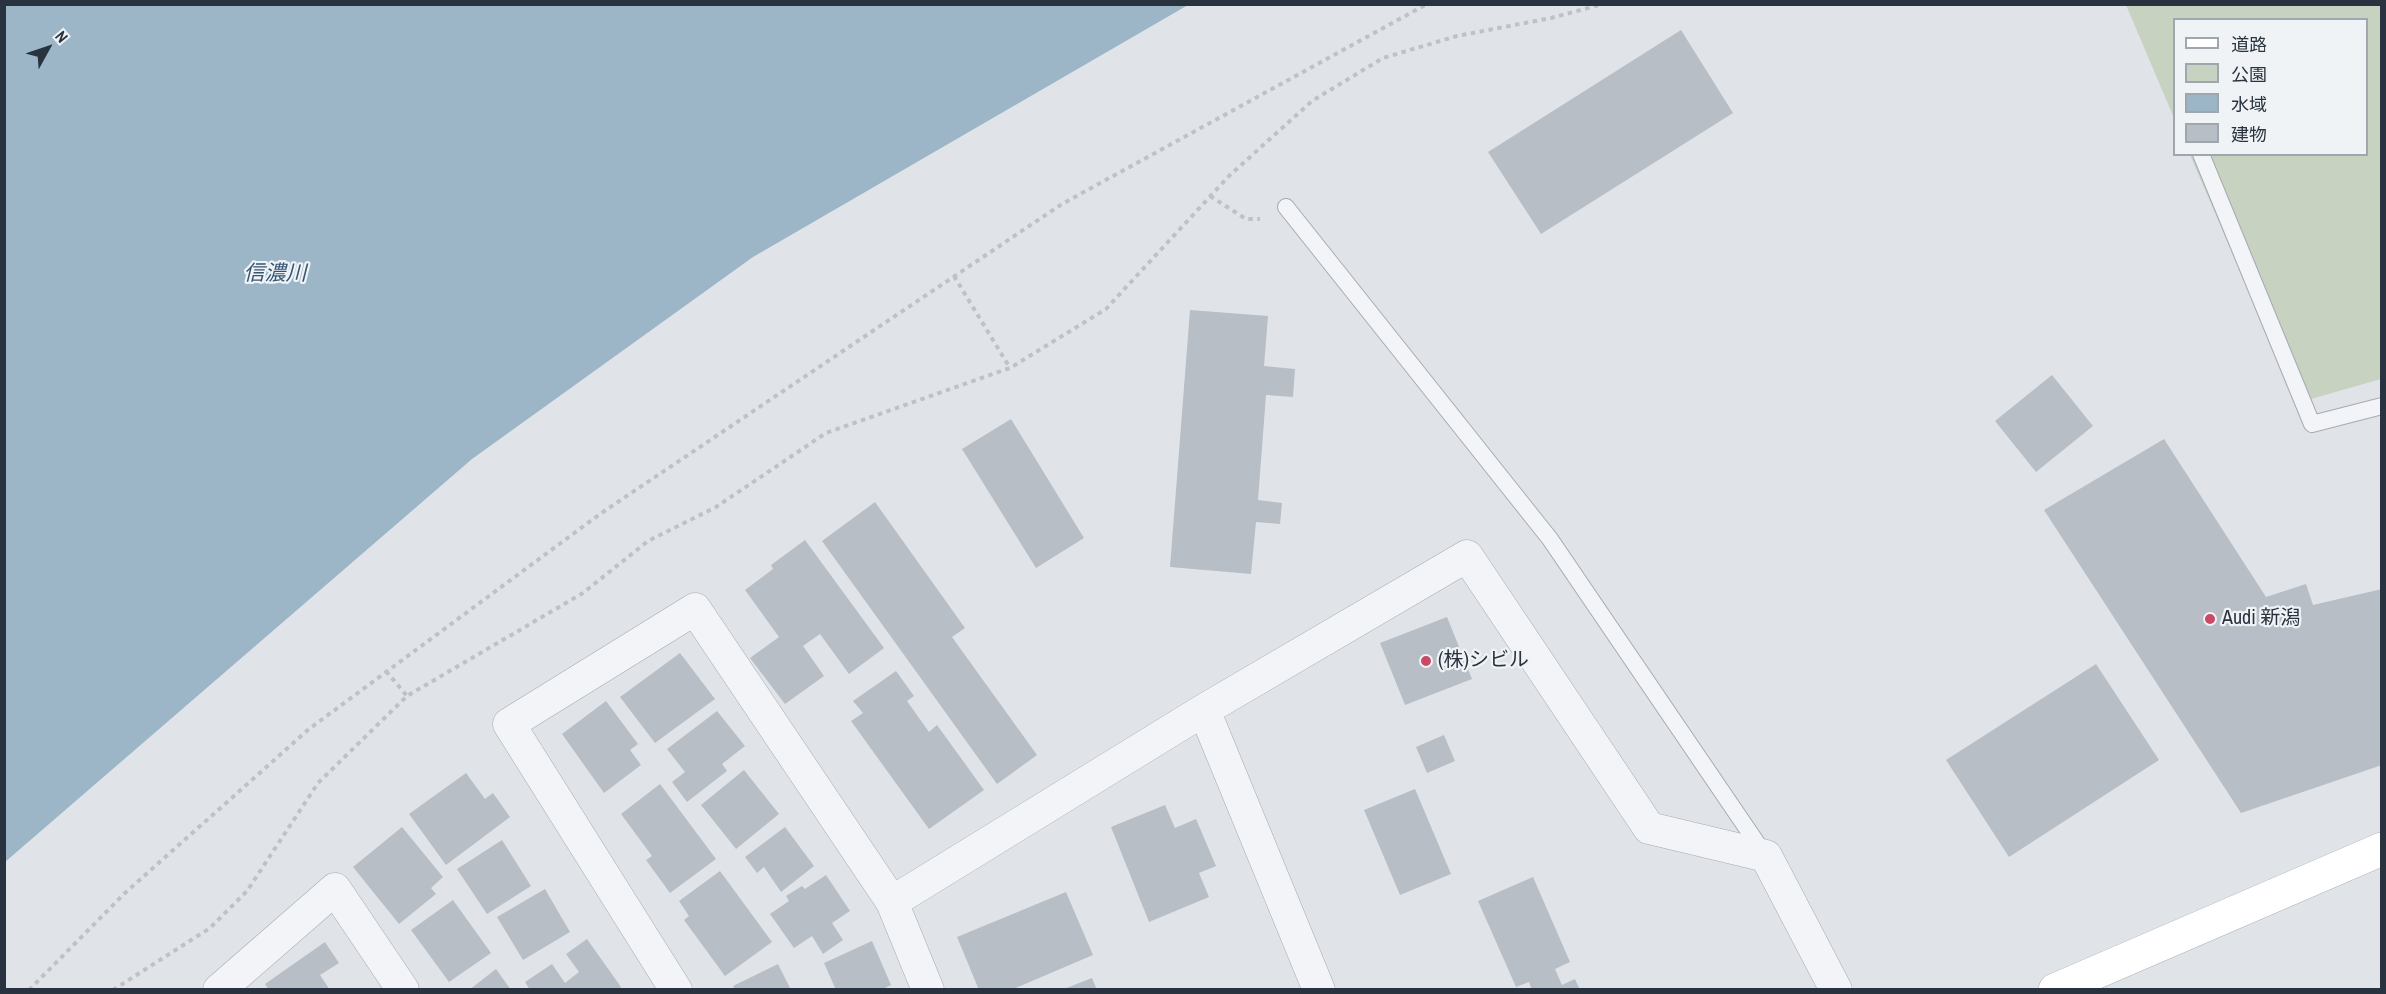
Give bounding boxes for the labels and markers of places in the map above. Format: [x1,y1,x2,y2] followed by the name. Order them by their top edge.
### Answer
[2222,607,2300,631] place label: Audi 新潟
[2203,612,2217,626] marker: Audi 新潟
[1438,649,1529,673] place label: (株)シビル
[1419,654,1433,668] marker: (株)シビル

